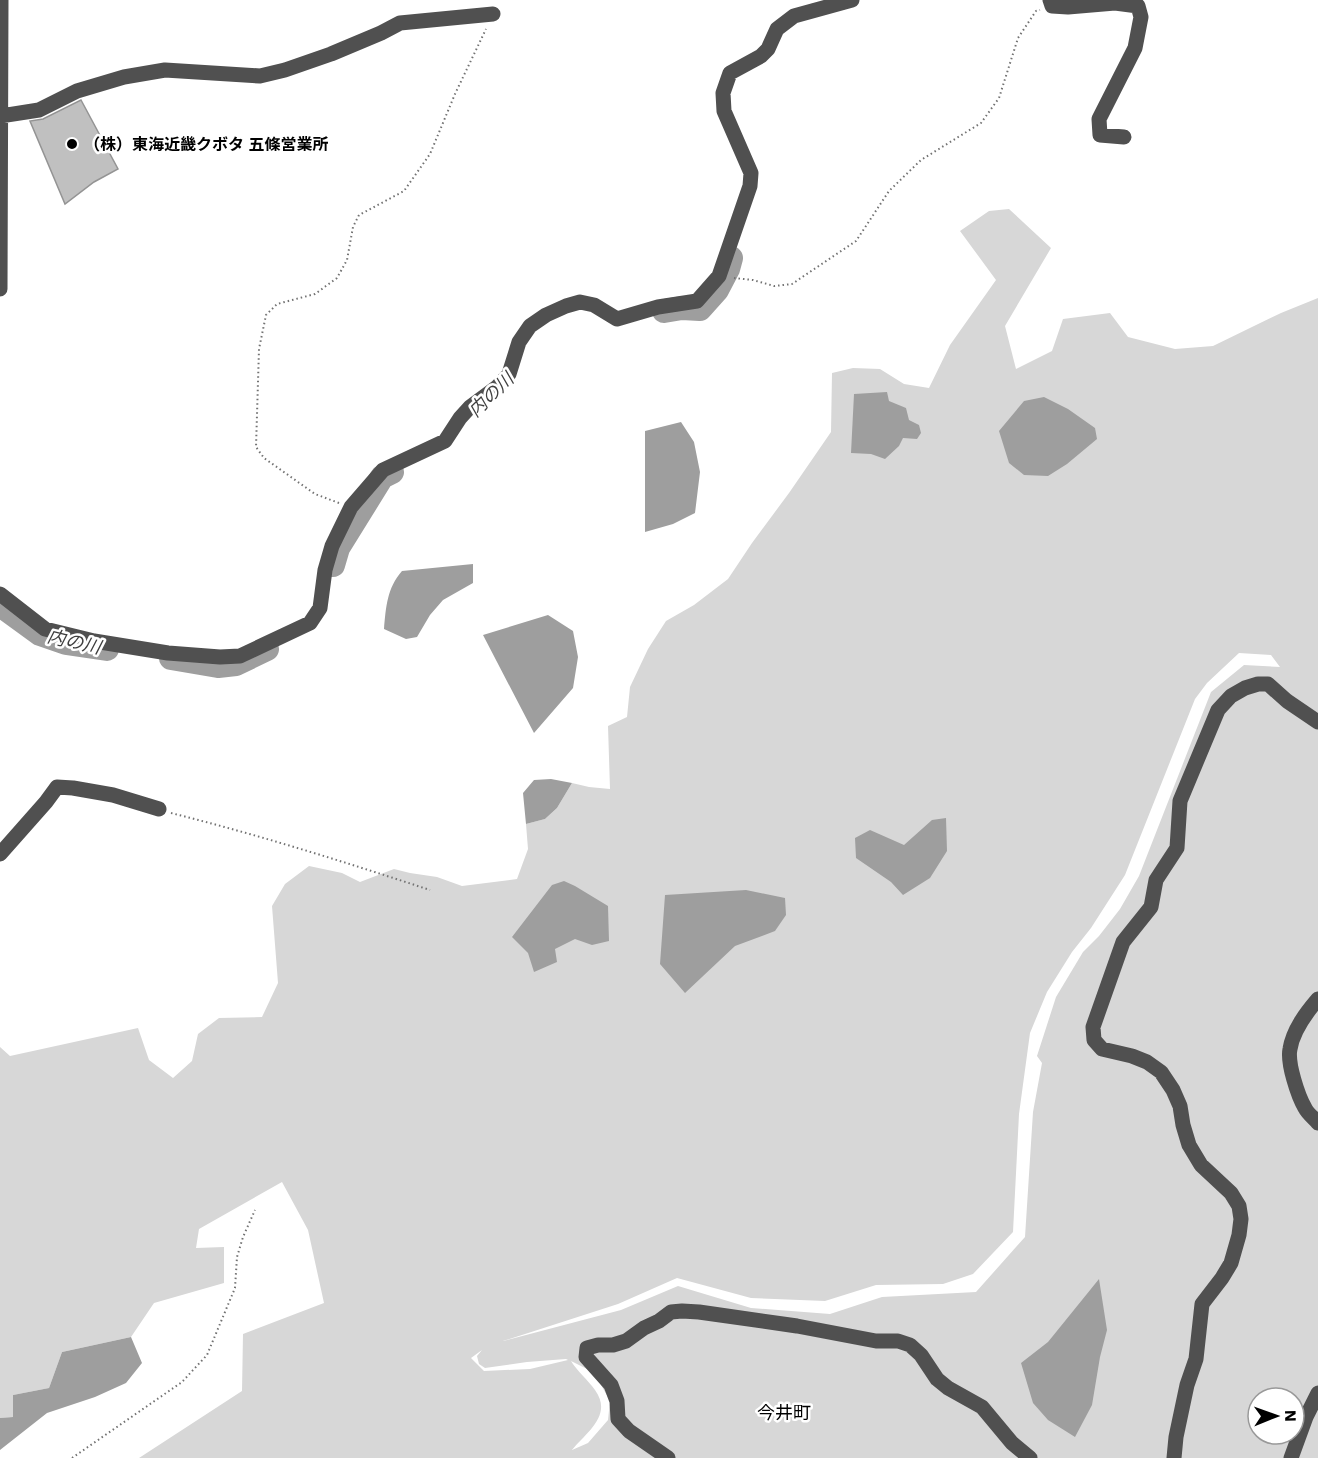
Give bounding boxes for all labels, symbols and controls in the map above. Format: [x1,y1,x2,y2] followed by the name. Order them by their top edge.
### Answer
[84,135,329,154] place label: （株）東海近畿クボタ 五條営業所
[65,137,79,151] marker: （株）東海近畿クボタ 五條営業所
[464,367,519,421] water label: 内の川
[45,625,105,658] water label: 内の川
[1246,1386,1306,1446] north arrow
[757,1402,811,1423] district label: 今井町
[1281,1410,1300,1422] text: N

